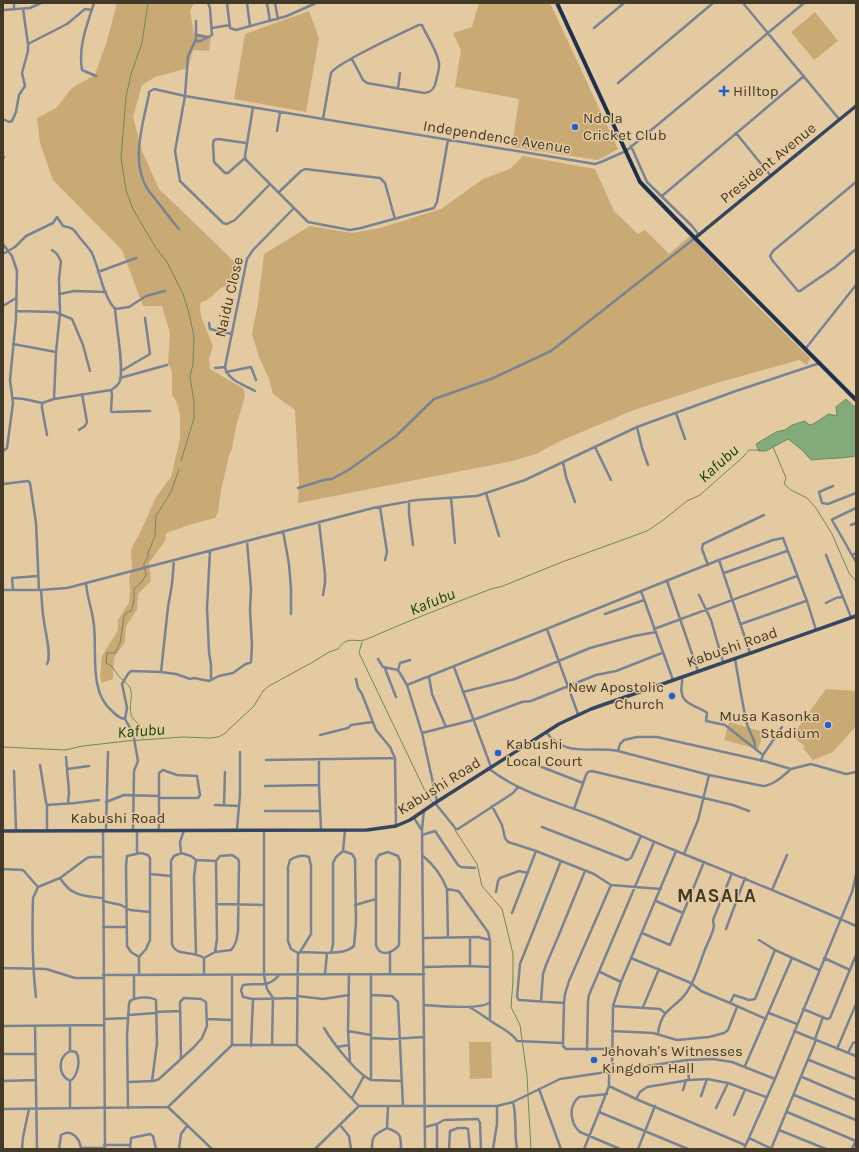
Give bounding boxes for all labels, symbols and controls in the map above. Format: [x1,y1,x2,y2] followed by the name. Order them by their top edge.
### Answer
[733,82,779,100] place label: Hilltop
[718,85,730,97] marker: Hilltop
[583,109,667,144] place label: Ndola Cricket Club
[422,116,572,158] street label: Independence Avenue
[716,119,820,207] street label: President Avenue
[570,122,580,132] marker: Ndola Cricket Club
[211,255,247,339] street label: Naidu Close
[694,440,742,486] water label: Kafubu
[407,584,458,619] water label: Kafubu
[684,623,780,671] street label: Kabushi Road
[568,678,664,713] place label: New Apostolic Church
[667,691,677,701] marker: New Apostolic Church
[719,707,820,742] place label: Musa Kasonka Stadium
[117,719,165,742] water label: Kafubu
[823,720,833,730] marker: Musa Kasonka Stadium
[506,735,583,770] place label: Kabushi Local Court
[493,748,503,758] marker: Kabushi Local Court
[394,753,484,819] street label: Kabushi Road
[71,809,165,827] street label: Kabushi Road
[677,885,757,907] district label: MASALA
[602,1042,743,1077] place label: Jehovah's Witnesses Kingdom Hall
[589,1055,599,1065] marker: Jehovah's Witnesses Kingdom Hall

